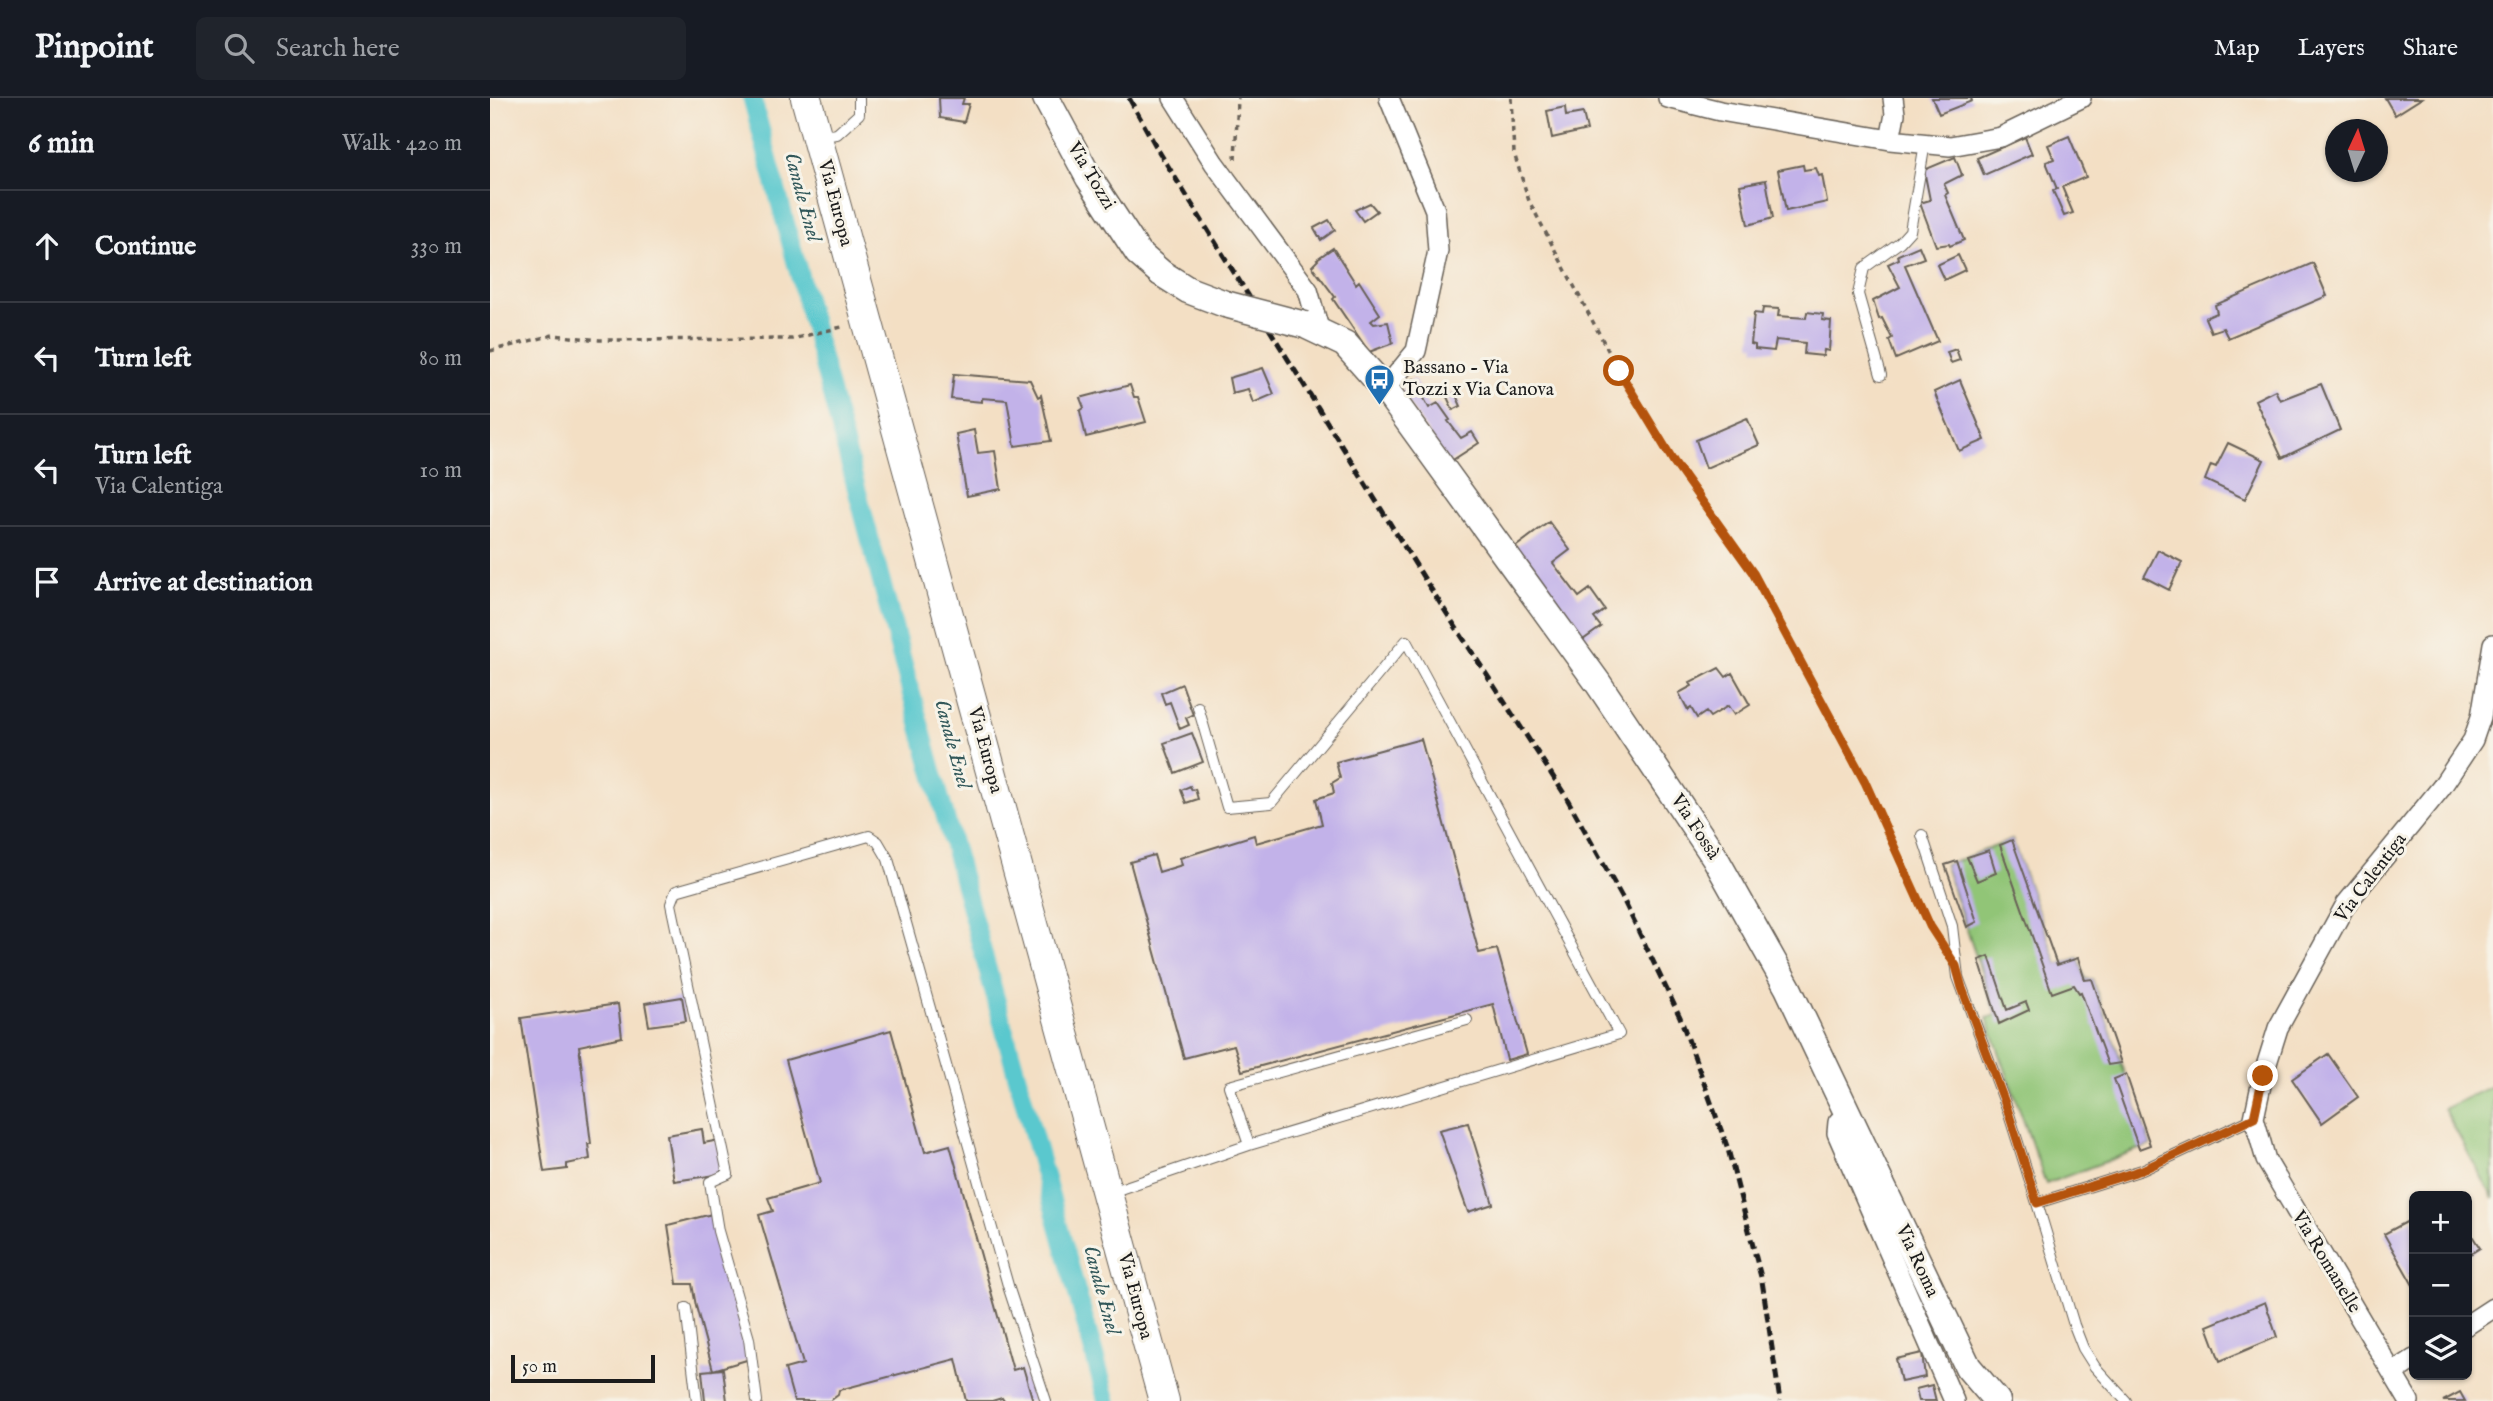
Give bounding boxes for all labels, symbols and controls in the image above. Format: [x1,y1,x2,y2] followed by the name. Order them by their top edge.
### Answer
[196,17,686,80] search box
[35,27,154,69] text: Pinpoint
[220,29,258,67] icon: search
[276,32,400,65] text: Search here
[2214,33,2260,64] text: Map
[2298,33,2365,64] text: Layers
[2403,33,2458,64] text: Share
[2325,119,2388,182] north arrow
[28,125,94,163] text: 6 min
[342,129,462,158] text: Walk · 420 m
[1061,137,1121,214] street label: Via Tozzi
[777,150,827,247] water label: Canale Enel
[812,156,858,250] street label: Via Europa
[28,227,66,265] icon: ahead
[95,230,196,263] text: Continue
[411,232,462,261] text: 330 m
[28,339,66,377] icon: left
[95,342,192,375] text: Turn left
[419,344,462,373] text: 80 m
[1603,355,1634,386] route start
[1403,356,1555,402] place label: Bassano - Via Tozzi x Via Canova
[1363,362,1397,406] bus stop icon: Bassano - Via Tozzi x Via Canova
[95,439,192,472] text: Turn left
[28,451,66,489] icon: left
[419,456,462,485] text: 10 m
[95,472,223,501] text: Via Calentiga
[28,563,66,601] icon: arrive
[95,566,313,599] text: Arrive at destination
[927,697,977,794] water label: Canale Enel
[962,703,1008,797] street label: Via Europa
[1664,789,1726,865] street label: Via Fossà
[2329,828,2413,928] street label: Via Calentiga
[2247,1060,2278,1091] route end
[2409,1191,2472,1380] map controls
[2409,1191,2472,1254] button: +
[2286,1206,2366,1318] street label: Via Romanelle
[1889,1220,1945,1302] street label: Via Roma
[1076,1243,1126,1340] water label: Canale Enel
[1112,1249,1158,1343] street label: Via Europa
[2409,1254,2472,1317] button: −
[2409,1317,2472,1380] button: layers
[511,1352,654,1384] scale bar
[522,1355,557,1379] text: 50 m

